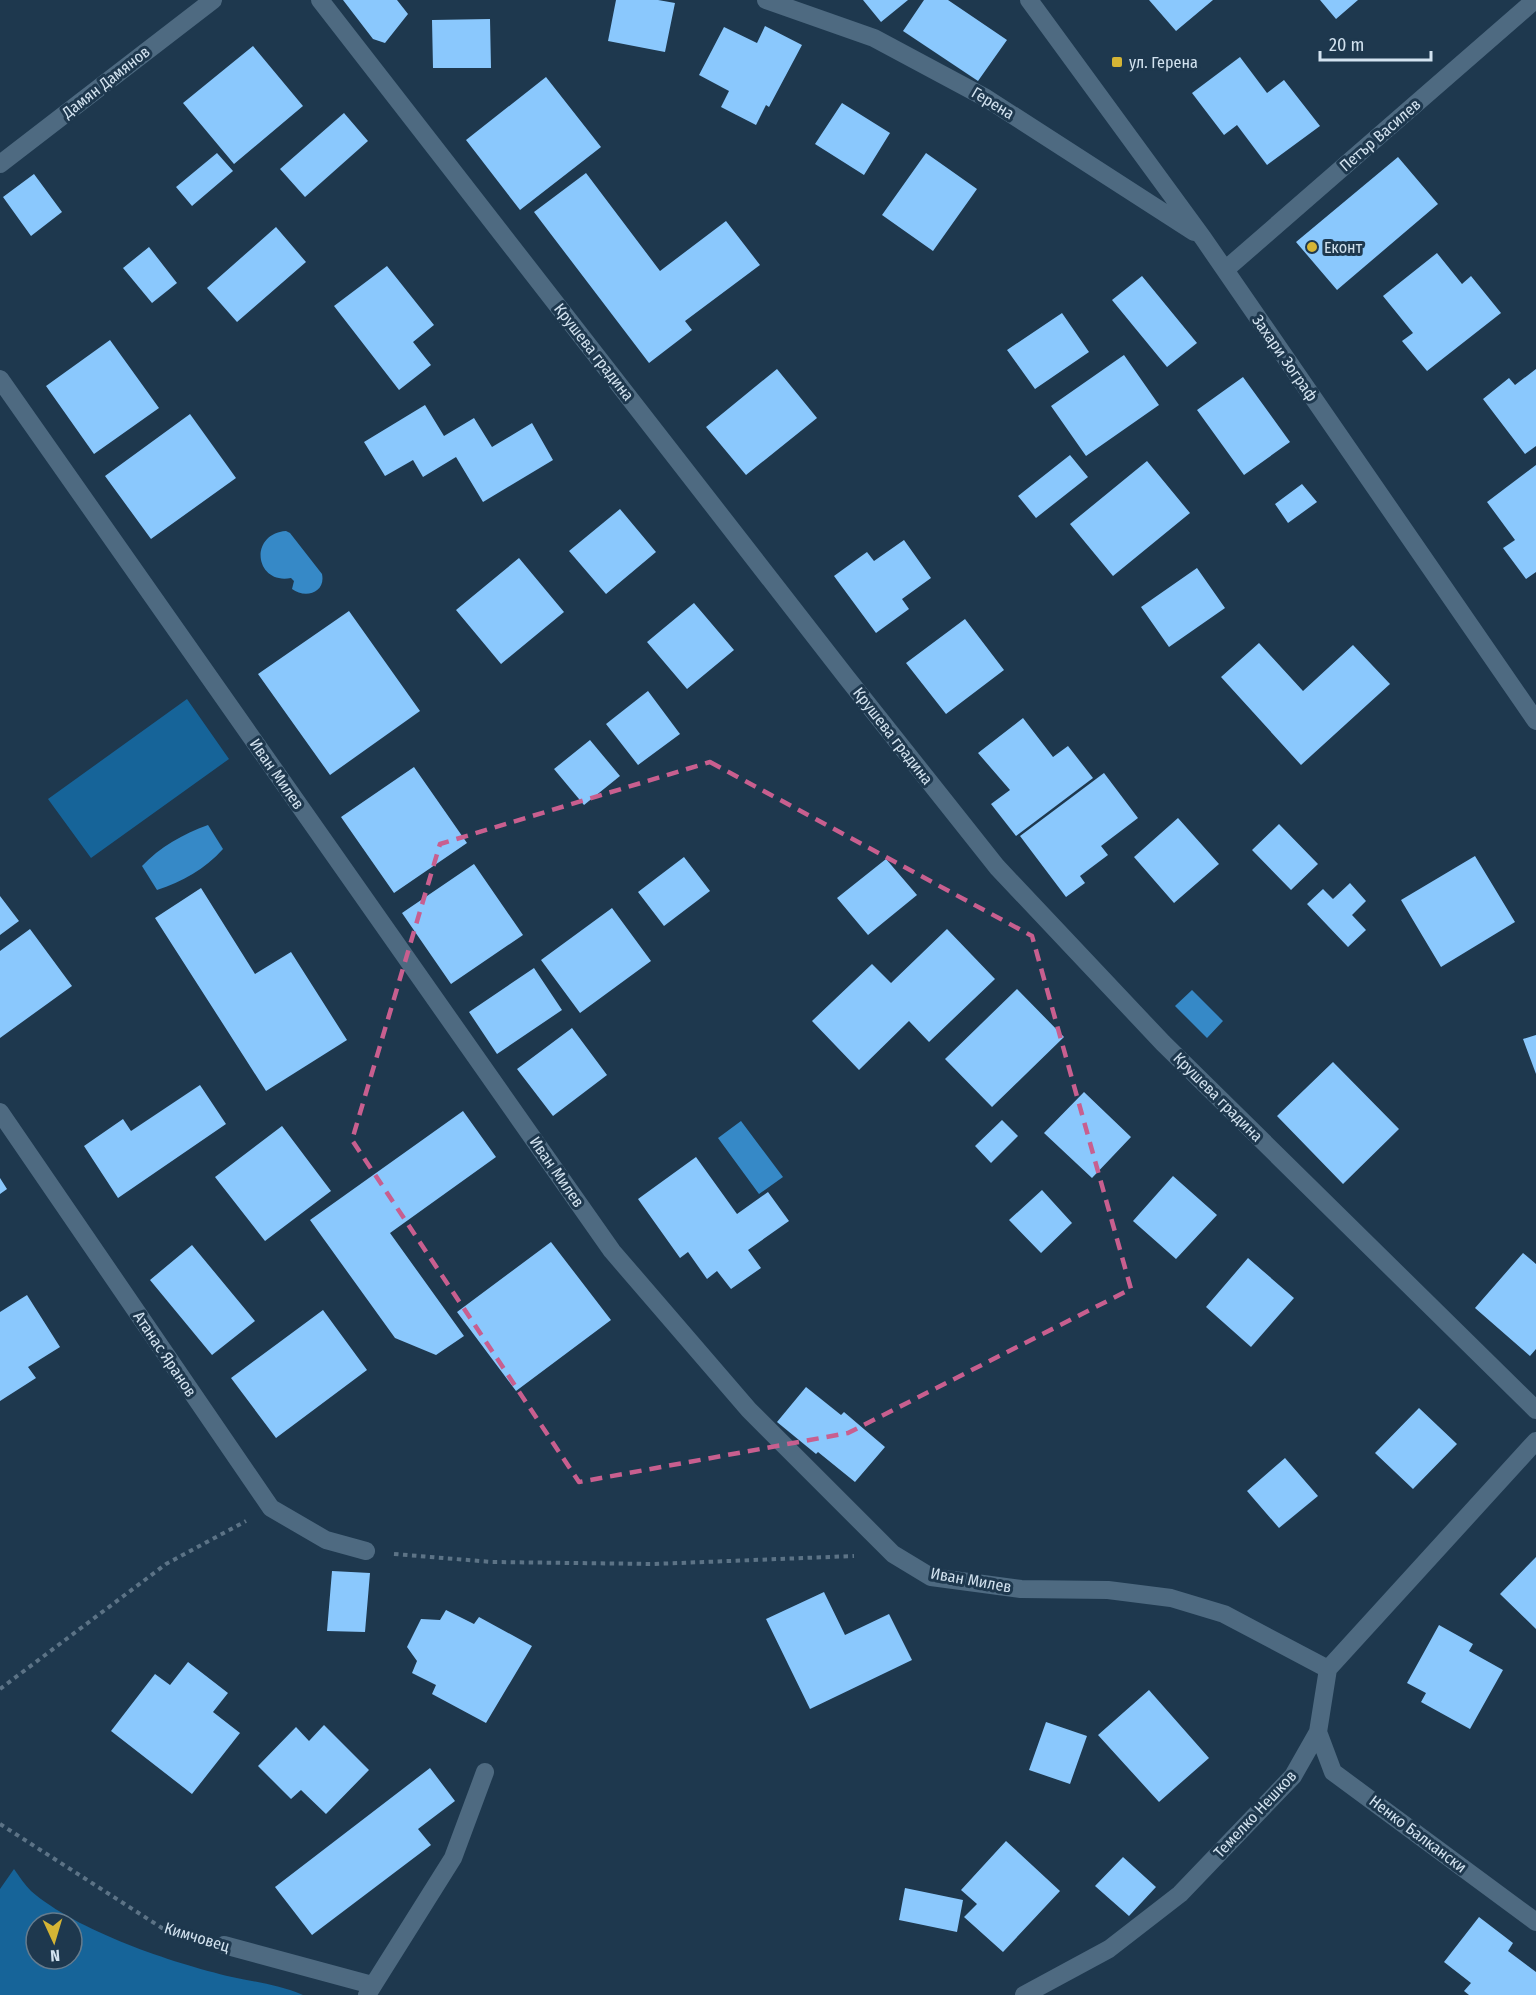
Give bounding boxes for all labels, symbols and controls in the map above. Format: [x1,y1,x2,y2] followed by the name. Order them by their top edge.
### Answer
[1320,24,1431,62] scale bar
[1329,34,1364,56] text: 20 m
[58,42,154,123] street label: Дамян Дамянов
[1129,53,1198,72] place label: ул. Герена
[1110,55,1124,69] marker: ул. Герена
[968,83,1018,123] street label: Герена
[1336,95,1424,175] street label: Петър Василев
[1324,238,1363,257] place label: Еконт
[1305,240,1319,254] marker: Еконт
[550,300,638,405] street label: Крушева градина
[1248,311,1322,405] street label: Захари Зограф
[849,684,937,789] street label: Крушева градина
[246,735,308,813] street label: Иван Милев
[1169,1048,1267,1146] street label: Крушева градина
[526,1133,588,1211] street label: Иван Милев
[129,1308,201,1400] street label: Атанас Яранов
[929,1564,1013,1596] street label: Иван Милев
[1210,1766,1300,1862] street label: Темелко Нешков
[1366,1791,1470,1877] street label: Ненко Балкански
[24,1911,84,1971] north arrow
[162,1918,233,1956] street label: Кимчовец
[50,1946,60,1965] text: N

